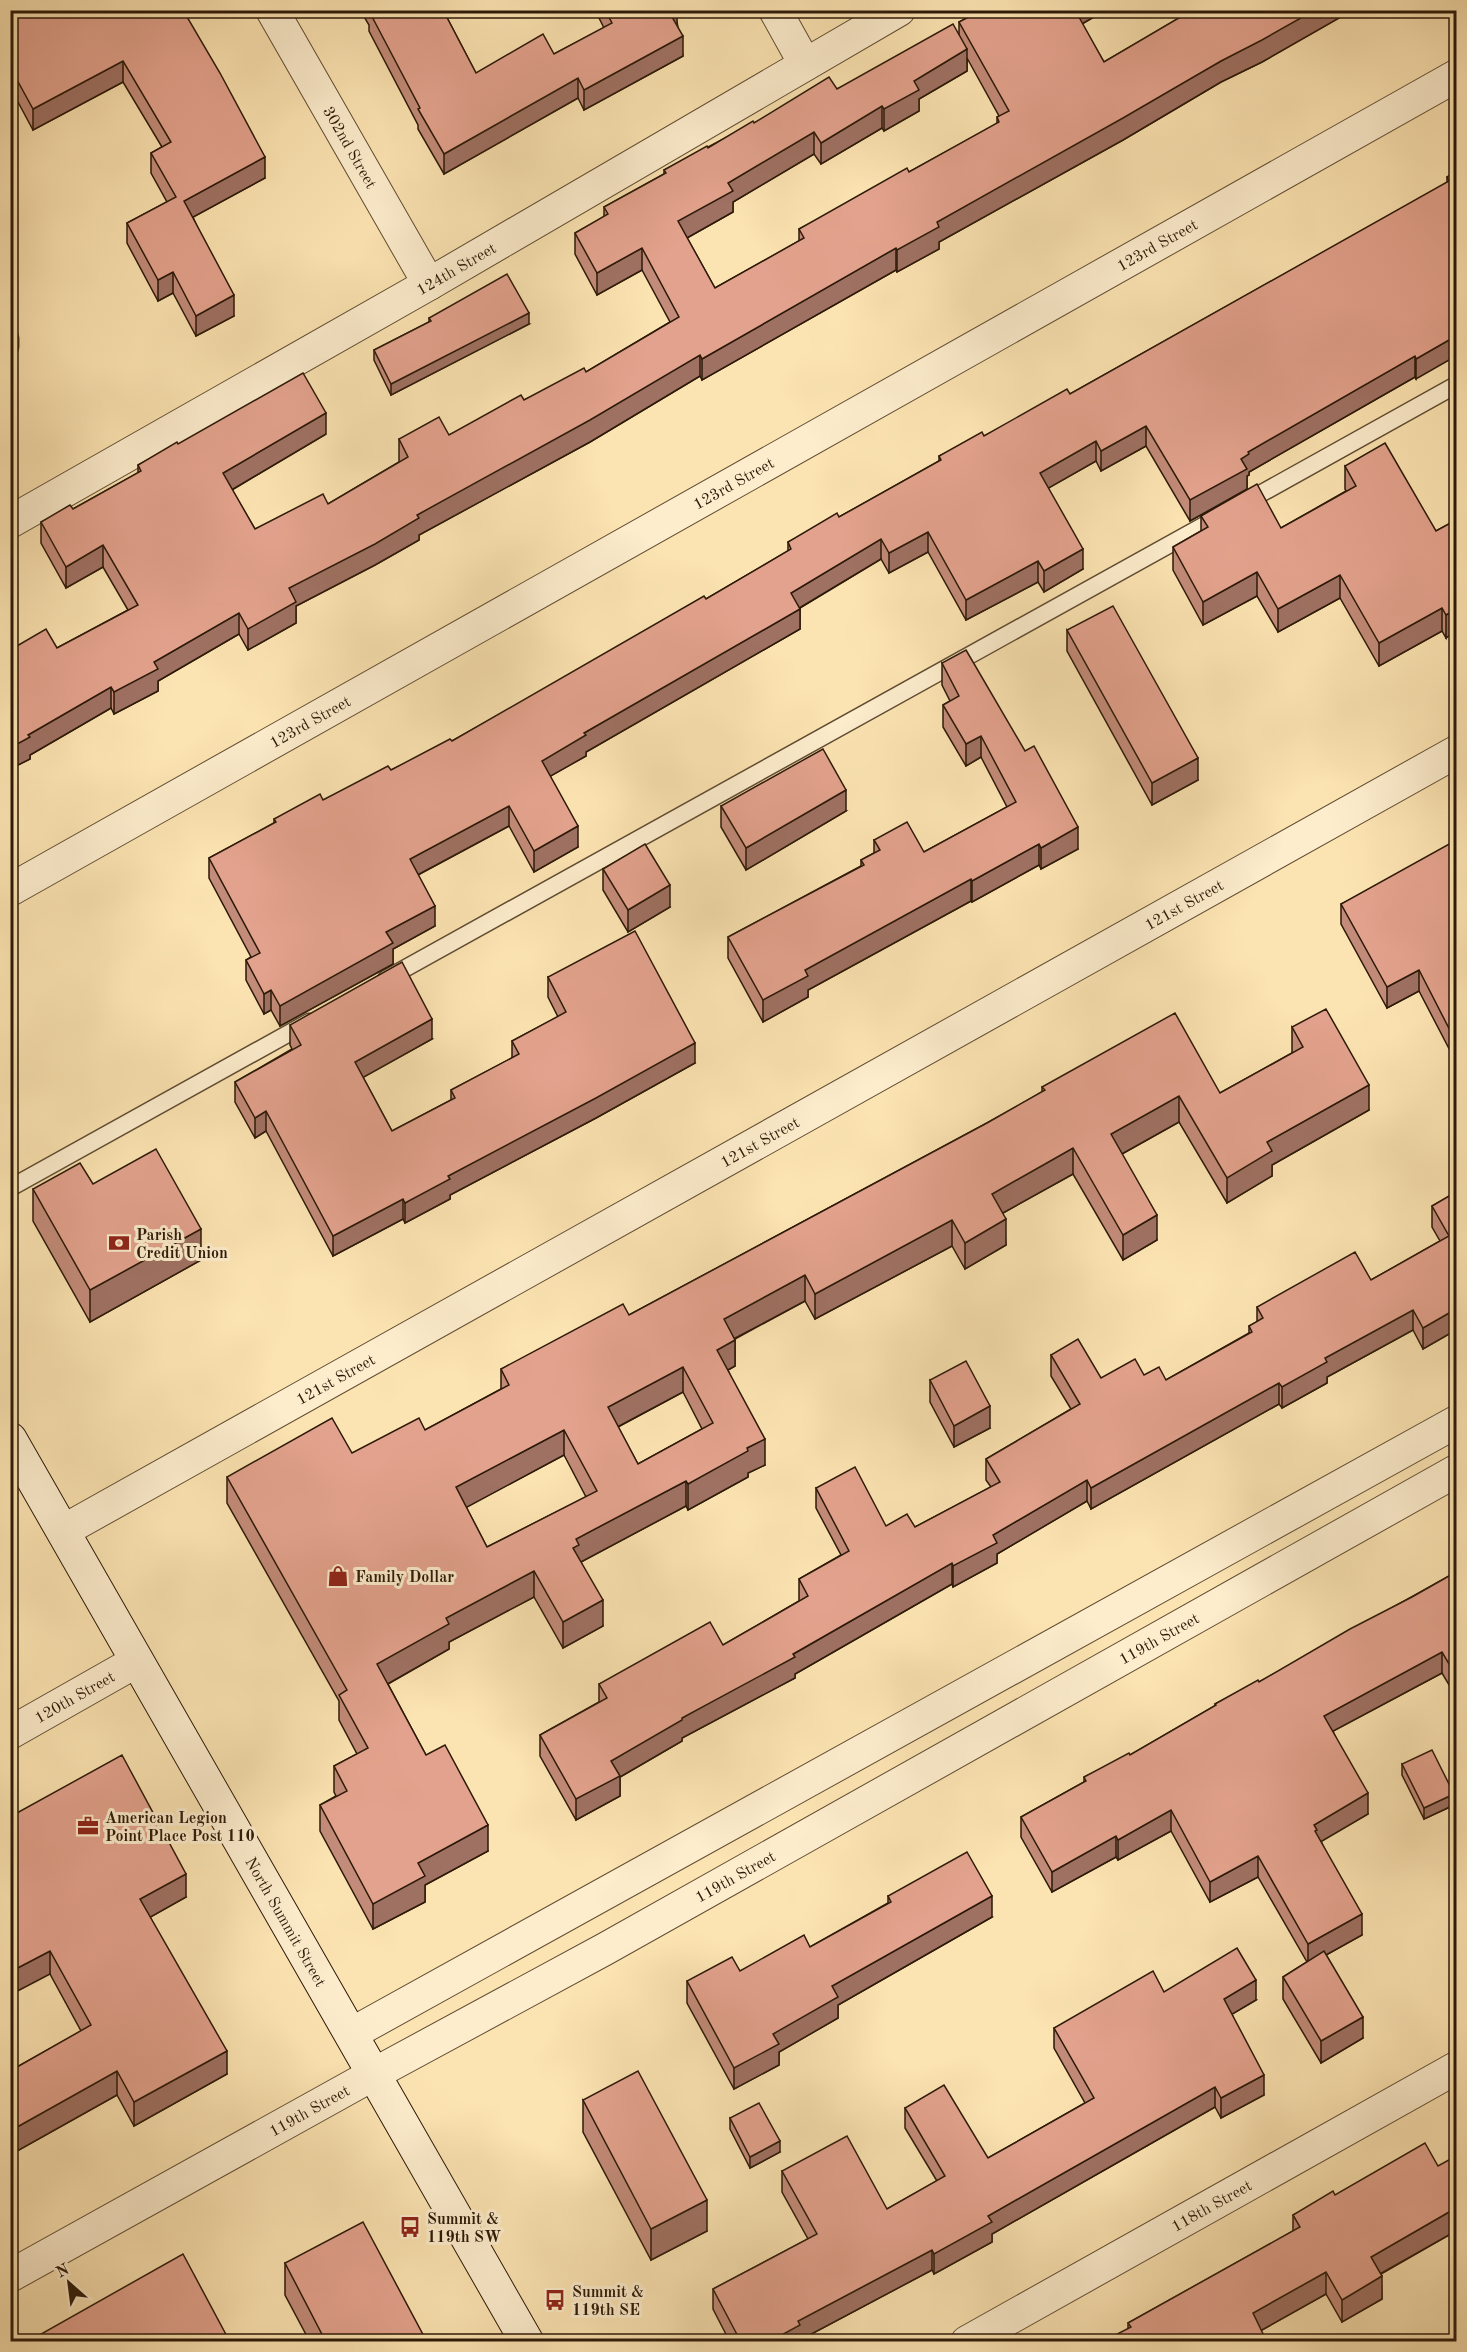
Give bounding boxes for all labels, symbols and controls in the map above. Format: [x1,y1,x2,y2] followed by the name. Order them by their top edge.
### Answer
[319,104,379,192] street label: 302nd Street
[1115,217,1201,275] street label: 123rd Street
[414,241,500,299] street label: 124th Street
[691,455,778,514] street label: 123rd Street
[268,694,354,752] street label: 123rd Street
[1143,878,1227,934] street label: 121st Street
[718,1115,803,1172] street label: 121st Street
[136,1228,228,1262] place label: Parish Credit Union
[107,1231,131,1255] bank icon: Parish Credit Union
[294,1352,379,1409] street label: 121st Street
[326,1564,350,1588] shop icon: Family Dollar
[355,1570,454,1586] place label: Family Dollar
[1117,1611,1203,1669] street label: 119th Street
[33,1669,118,1727] street label: 120th Street
[105,1811,255,1845] place label: American Legion Point Place Post 110
[76,1814,100,1838] office icon: American Legion Point Place Post 110
[693,1849,779,1907] street label: 119th Street
[241,1855,328,1990] street label: North Summit Street
[267,2083,353,2140] street label: 119th Street
[1169,2178,1255,2236] street label: 118th Street
[427,2212,501,2246] place label: Summit & 119th SW
[398,2215,422,2239] bus stop icon: Summit & 119th SW
[39,2253,99,2313] north arrow
[54,2261,73,2281] text: N
[572,2285,644,2319] place label: Summit & 119th SE
[543,2288,567,2312] bus stop icon: Summit & 119th SE

